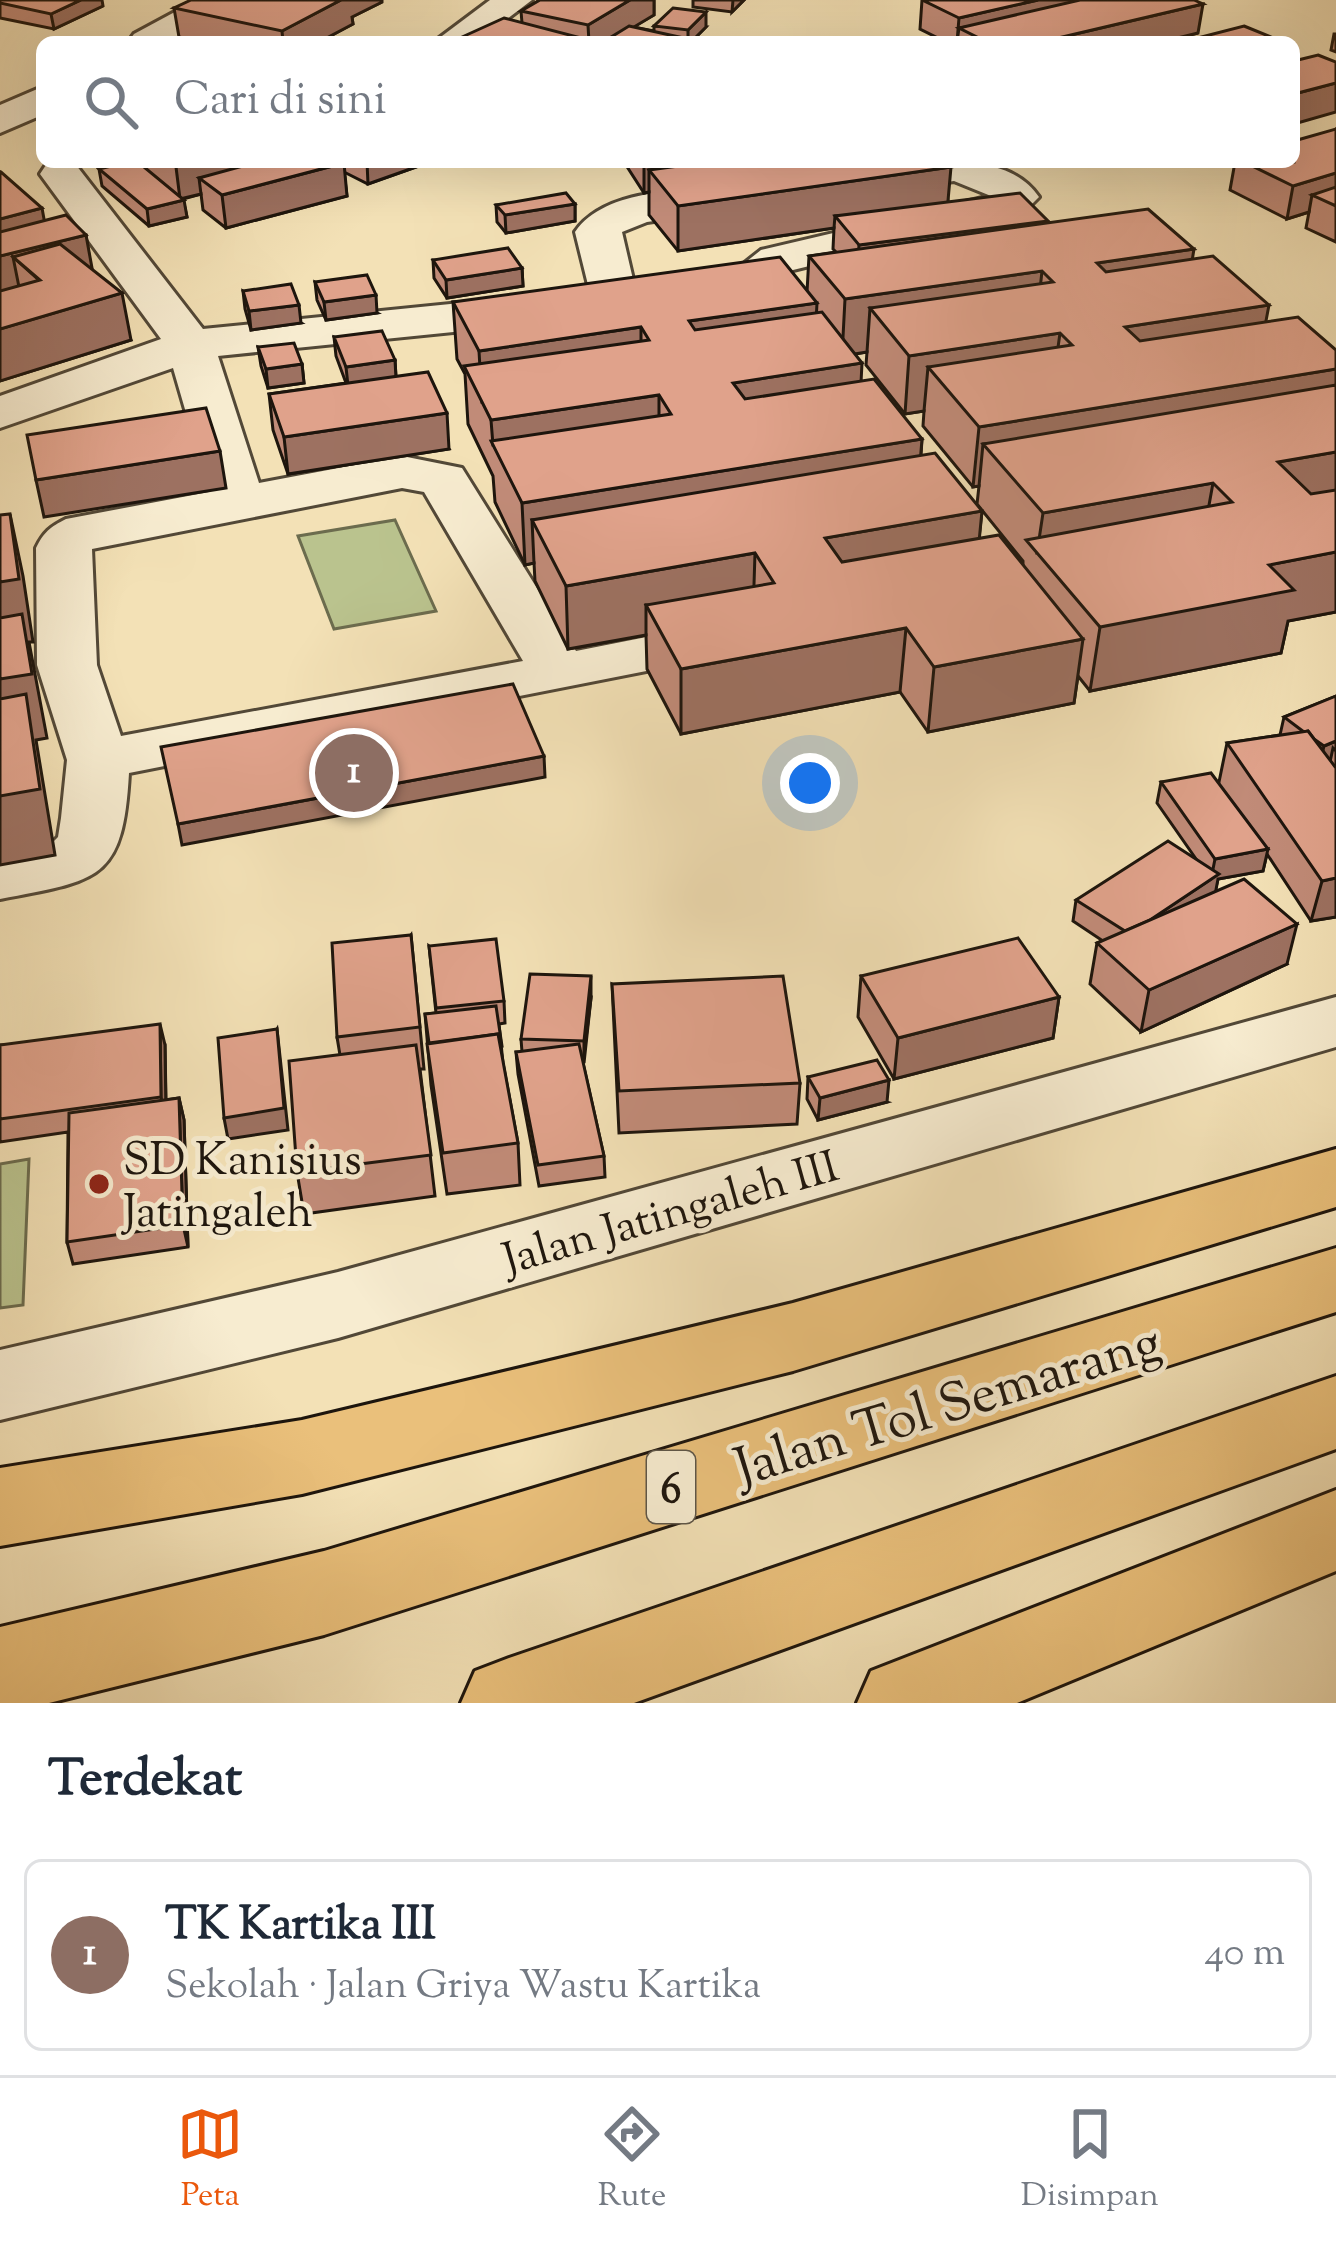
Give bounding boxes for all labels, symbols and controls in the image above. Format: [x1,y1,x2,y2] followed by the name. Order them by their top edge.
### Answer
[36,36,1300,168] search box
[78,69,144,135] icon: search
[174,70,387,135] text: Cari di sini
[315,728,393,818] pin: 1
[780,753,840,813] your location
[120,1131,362,1248] place label: SD Kanisius Jatingaleh
[493,1137,847,1296] street label: Jalan Jatingaleh III
[86,1171,112,1197] marker: SD Kanisius Jatingaleh
[723,1307,1172,1512] street label: Jalan Tol Semarang
[647,1451,695,1523] road number: 6
[48,1745,242,1818] text: Terdekat
[165,1895,436,1960] text: TK Kartika III
[83,1927,97,1983] text: 1
[1205,1927,1285,1983] text: 40 m
[165,1960,761,2016] text: Sekolah · Jalan Griya Wastu Kartika
[177,2101,243,2221] tab: Peta
[598,2101,666,2221] tab: Rute
[1021,2101,1159,2221] tab: Disimpan

